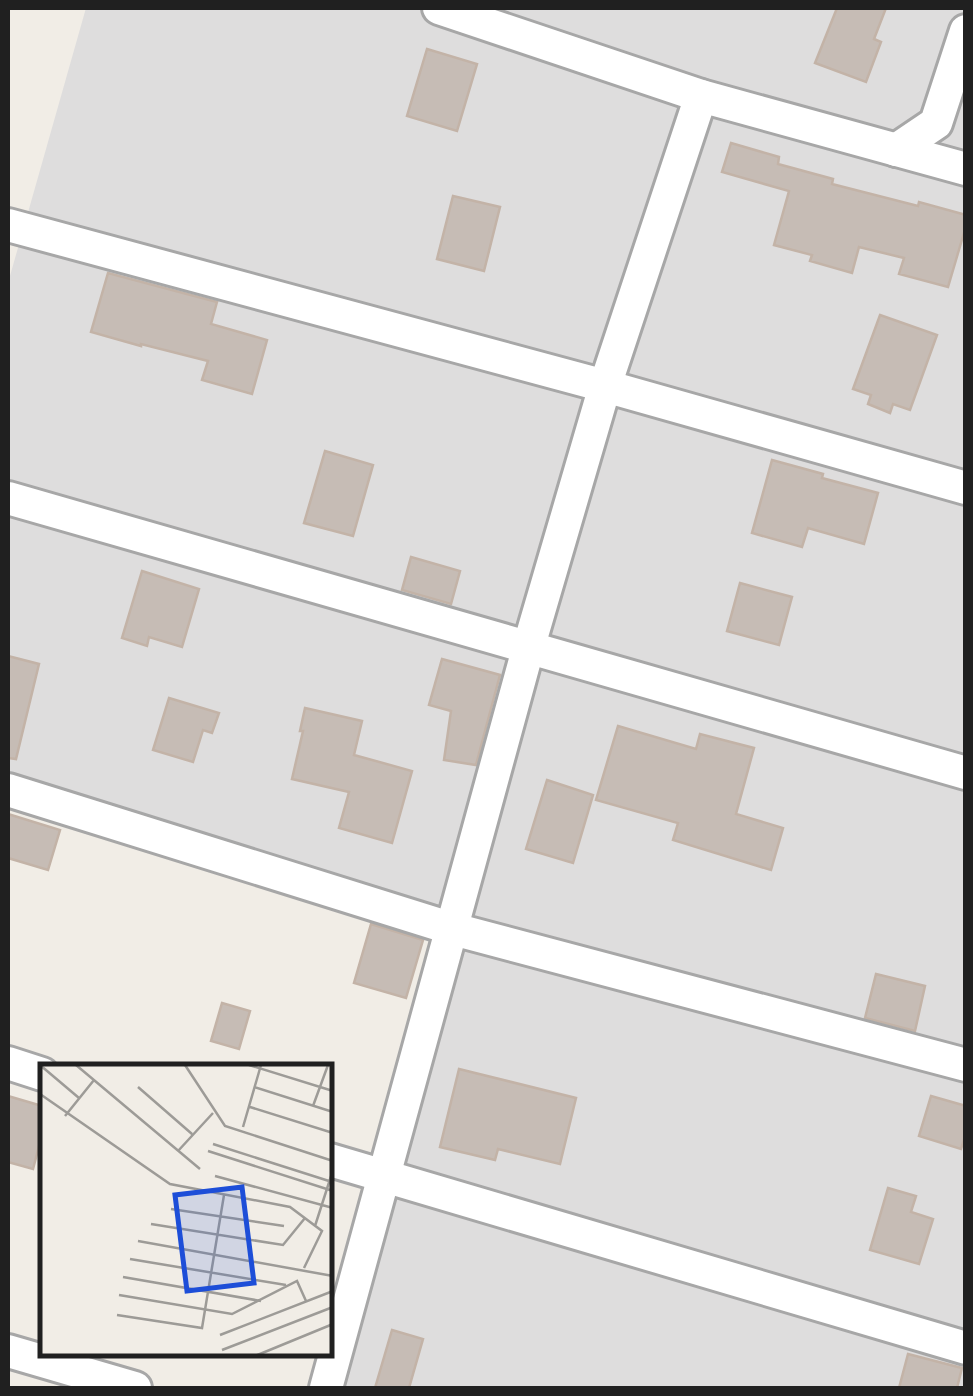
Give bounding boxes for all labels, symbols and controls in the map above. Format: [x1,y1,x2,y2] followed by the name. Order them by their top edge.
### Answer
[40,1064,332,1356] inset map

